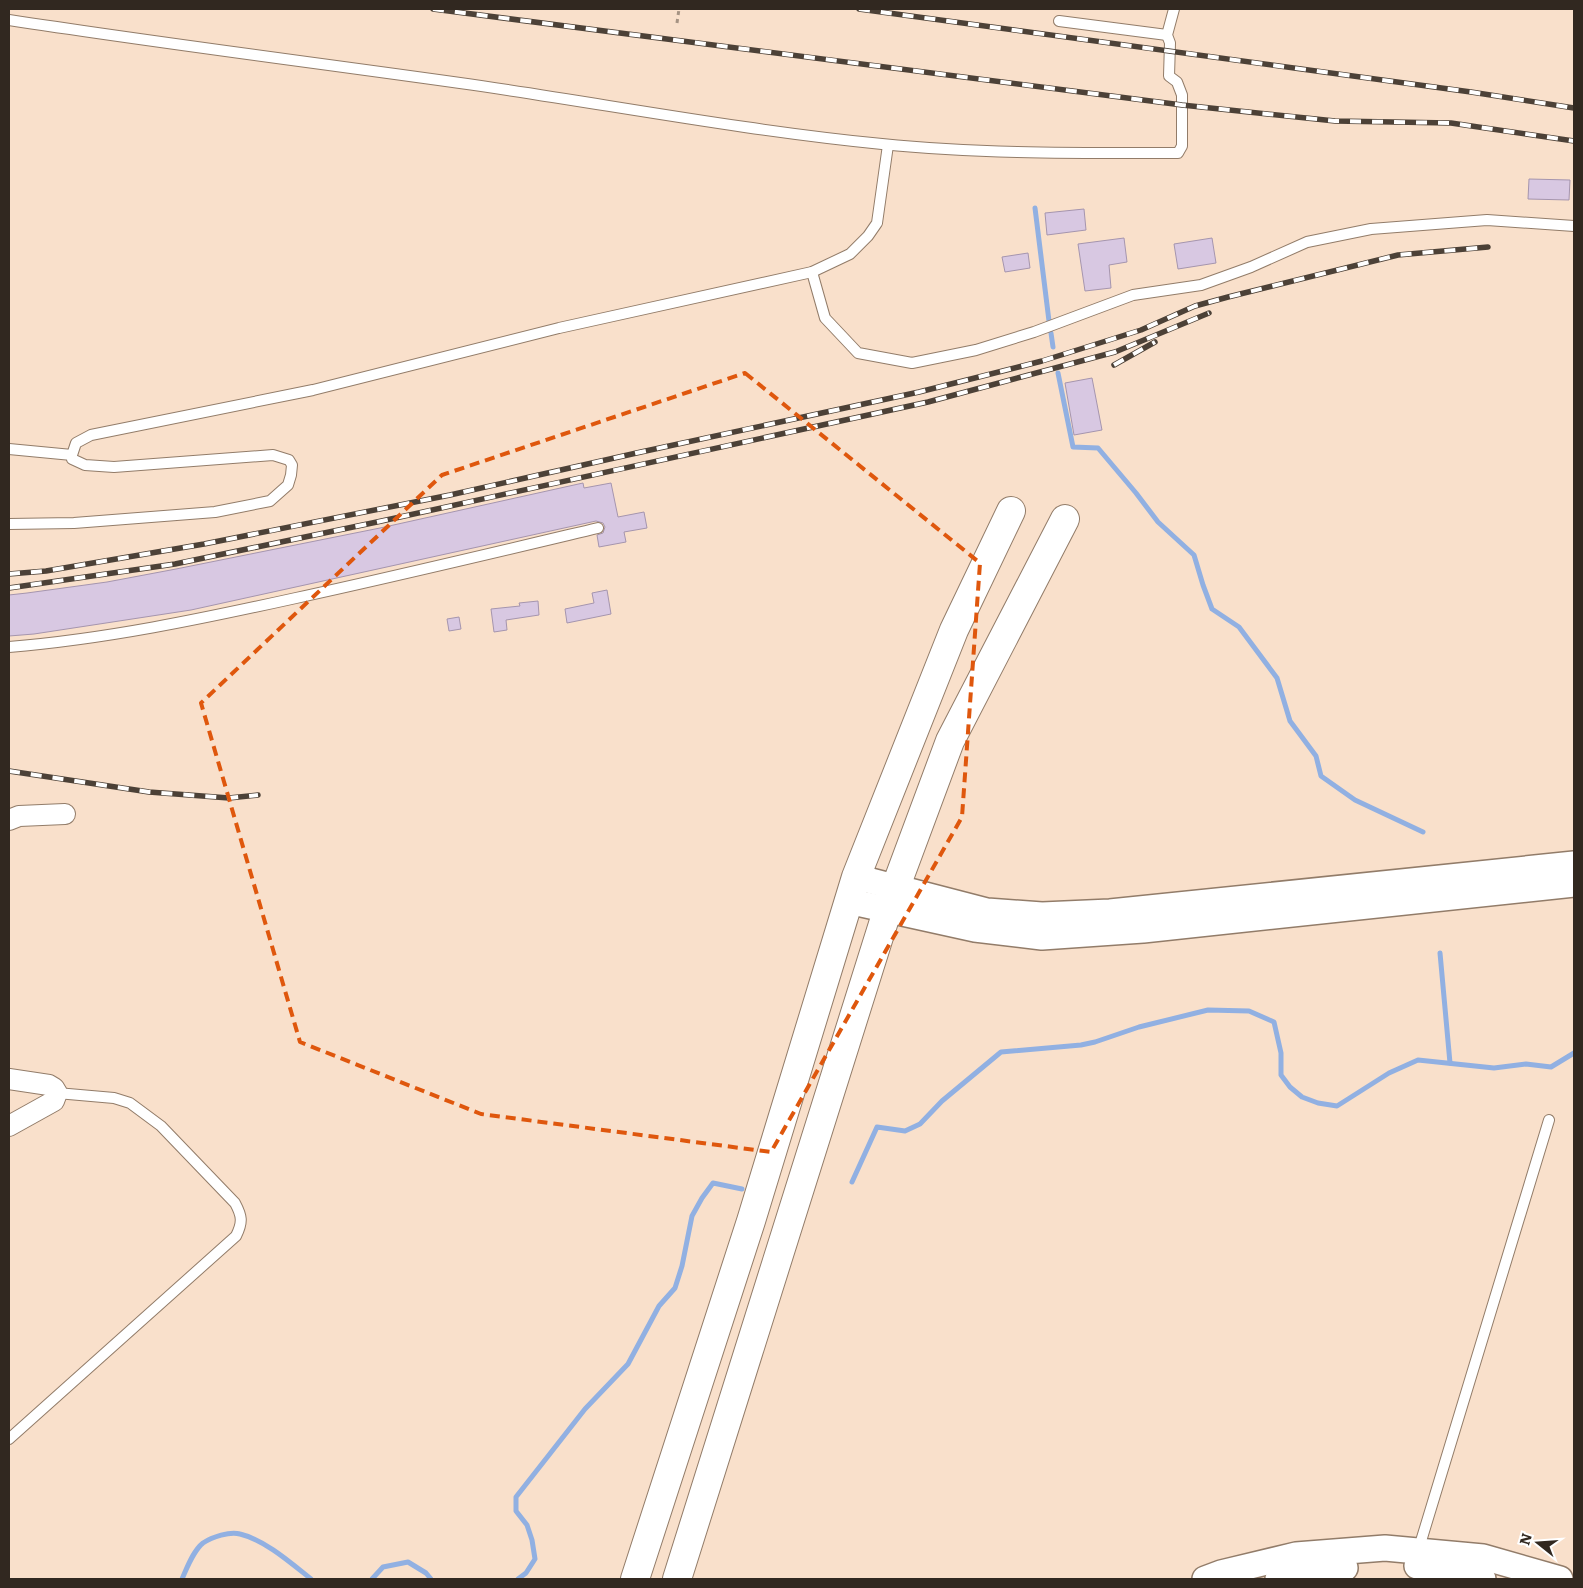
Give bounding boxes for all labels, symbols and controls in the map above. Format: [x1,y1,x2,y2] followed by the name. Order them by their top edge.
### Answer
[1513,1518,1563,1568] north arrow
[1513,1530,1536,1547] text: N

